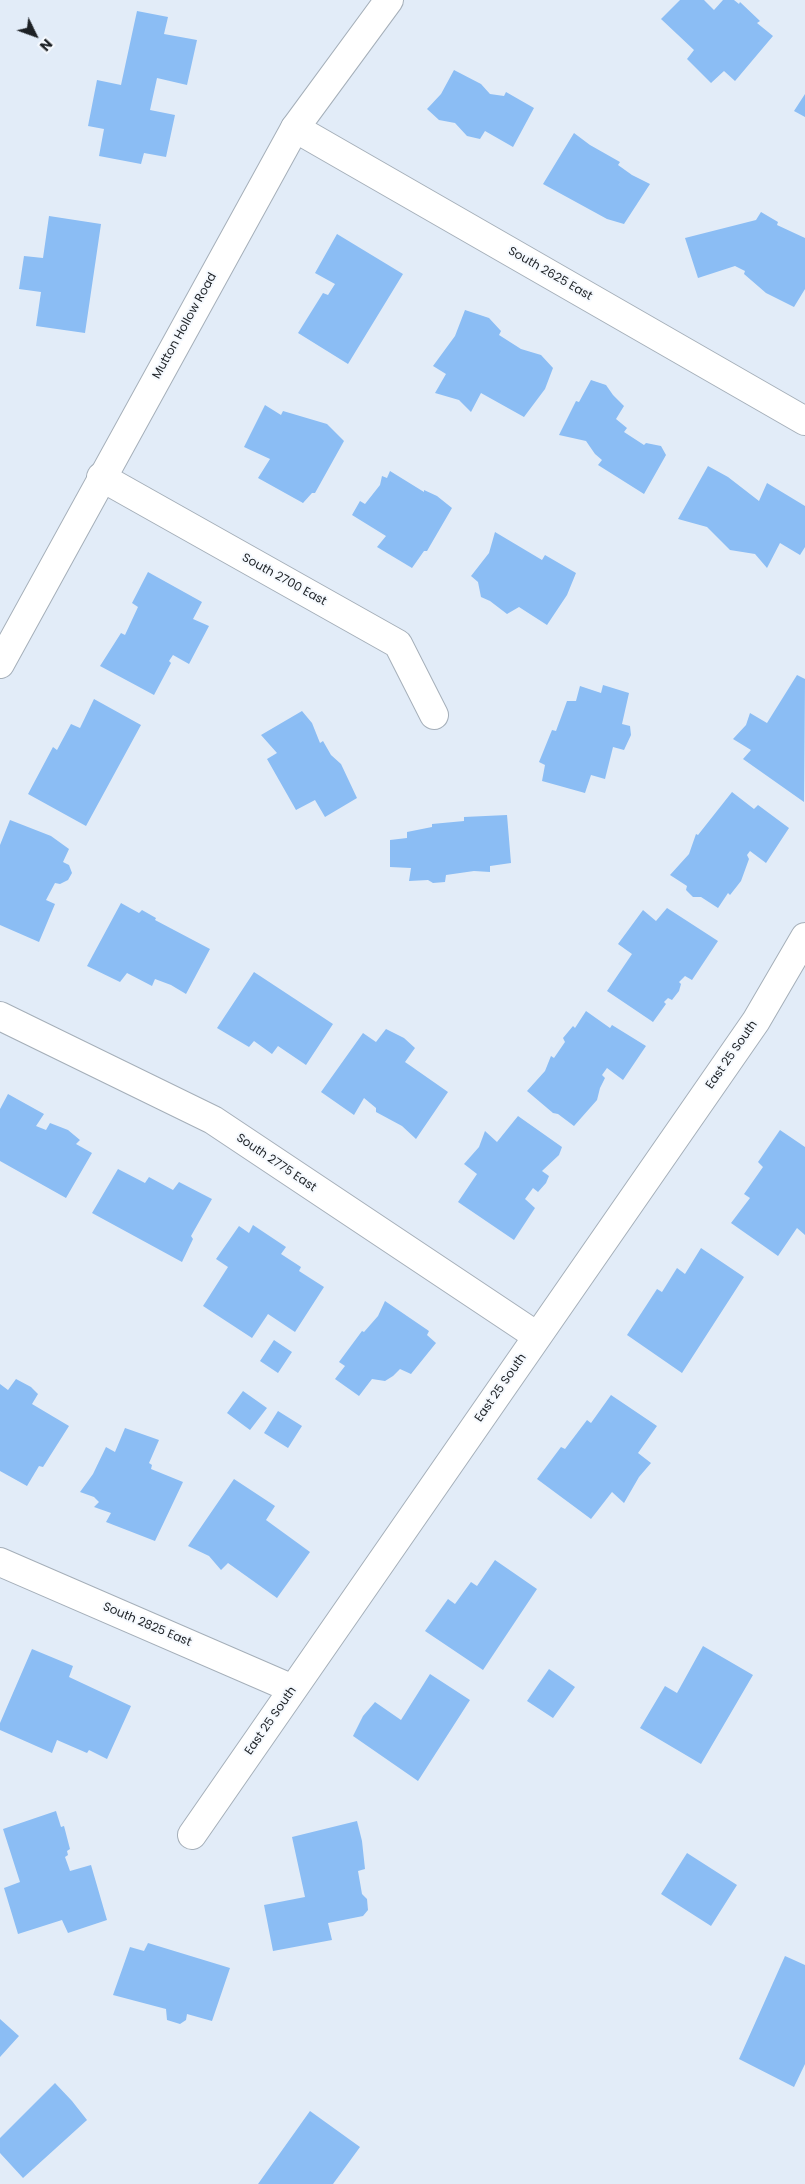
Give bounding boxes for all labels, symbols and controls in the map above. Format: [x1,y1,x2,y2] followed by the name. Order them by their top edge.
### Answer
[10,10,60,60] north arrow
[35,34,57,56] text: N
[505,244,595,304] street label: South 2625 East
[150,270,220,382] street label: Mutton Hollow Road
[239,551,329,609] street label: South 2700 East
[703,1018,761,1092] street label: East 25 South
[233,1131,319,1195] street label: South 2775 East
[472,1351,530,1425] street label: East 25 South
[101,1600,193,1650] street label: South 2825 East
[242,1684,300,1758] street label: East 25 South

